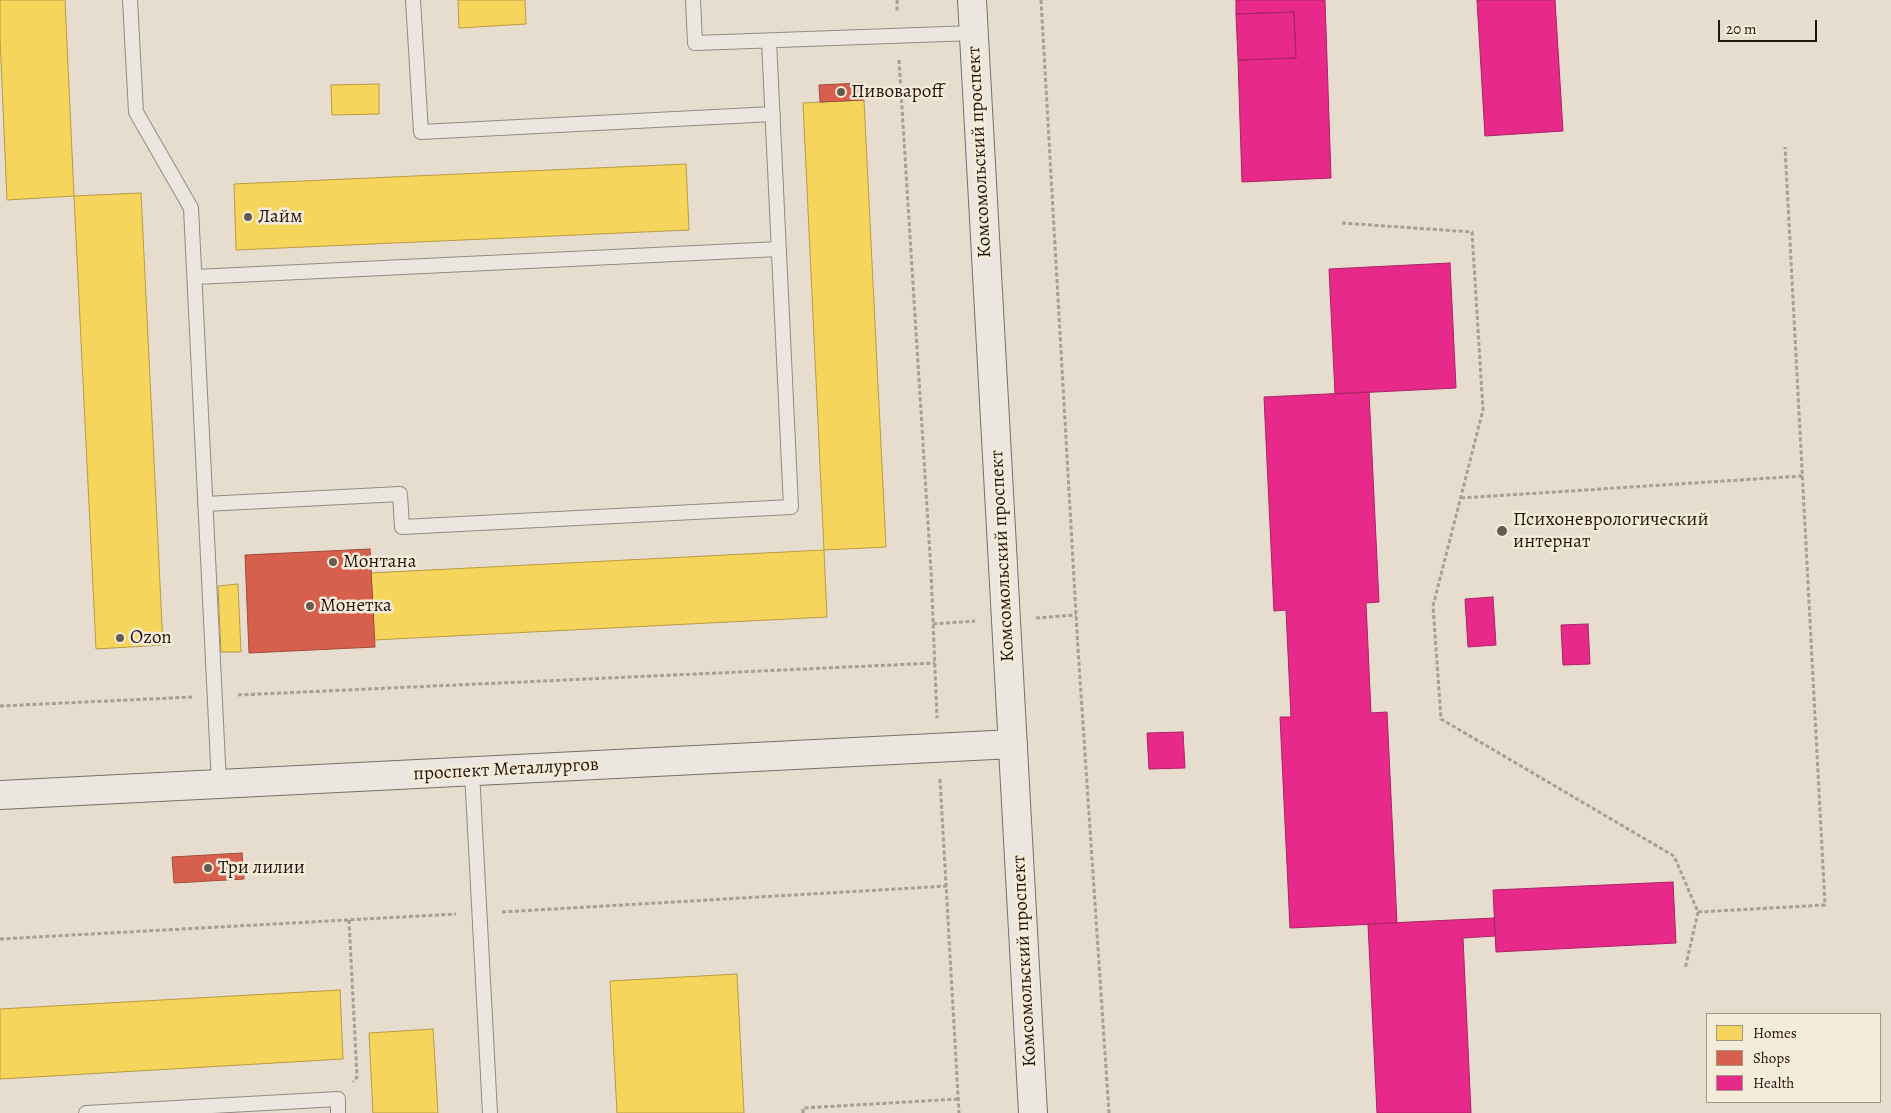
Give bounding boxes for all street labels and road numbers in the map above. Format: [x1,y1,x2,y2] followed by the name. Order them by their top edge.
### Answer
[963,46,997,258] street label: Комсомольский проспект
[986,450,1020,662] street label: Комсомольский проспект
[413,754,599,786] street label: проспект Металлургов
[1008,855,1042,1067] street label: Комсомольский проспект

